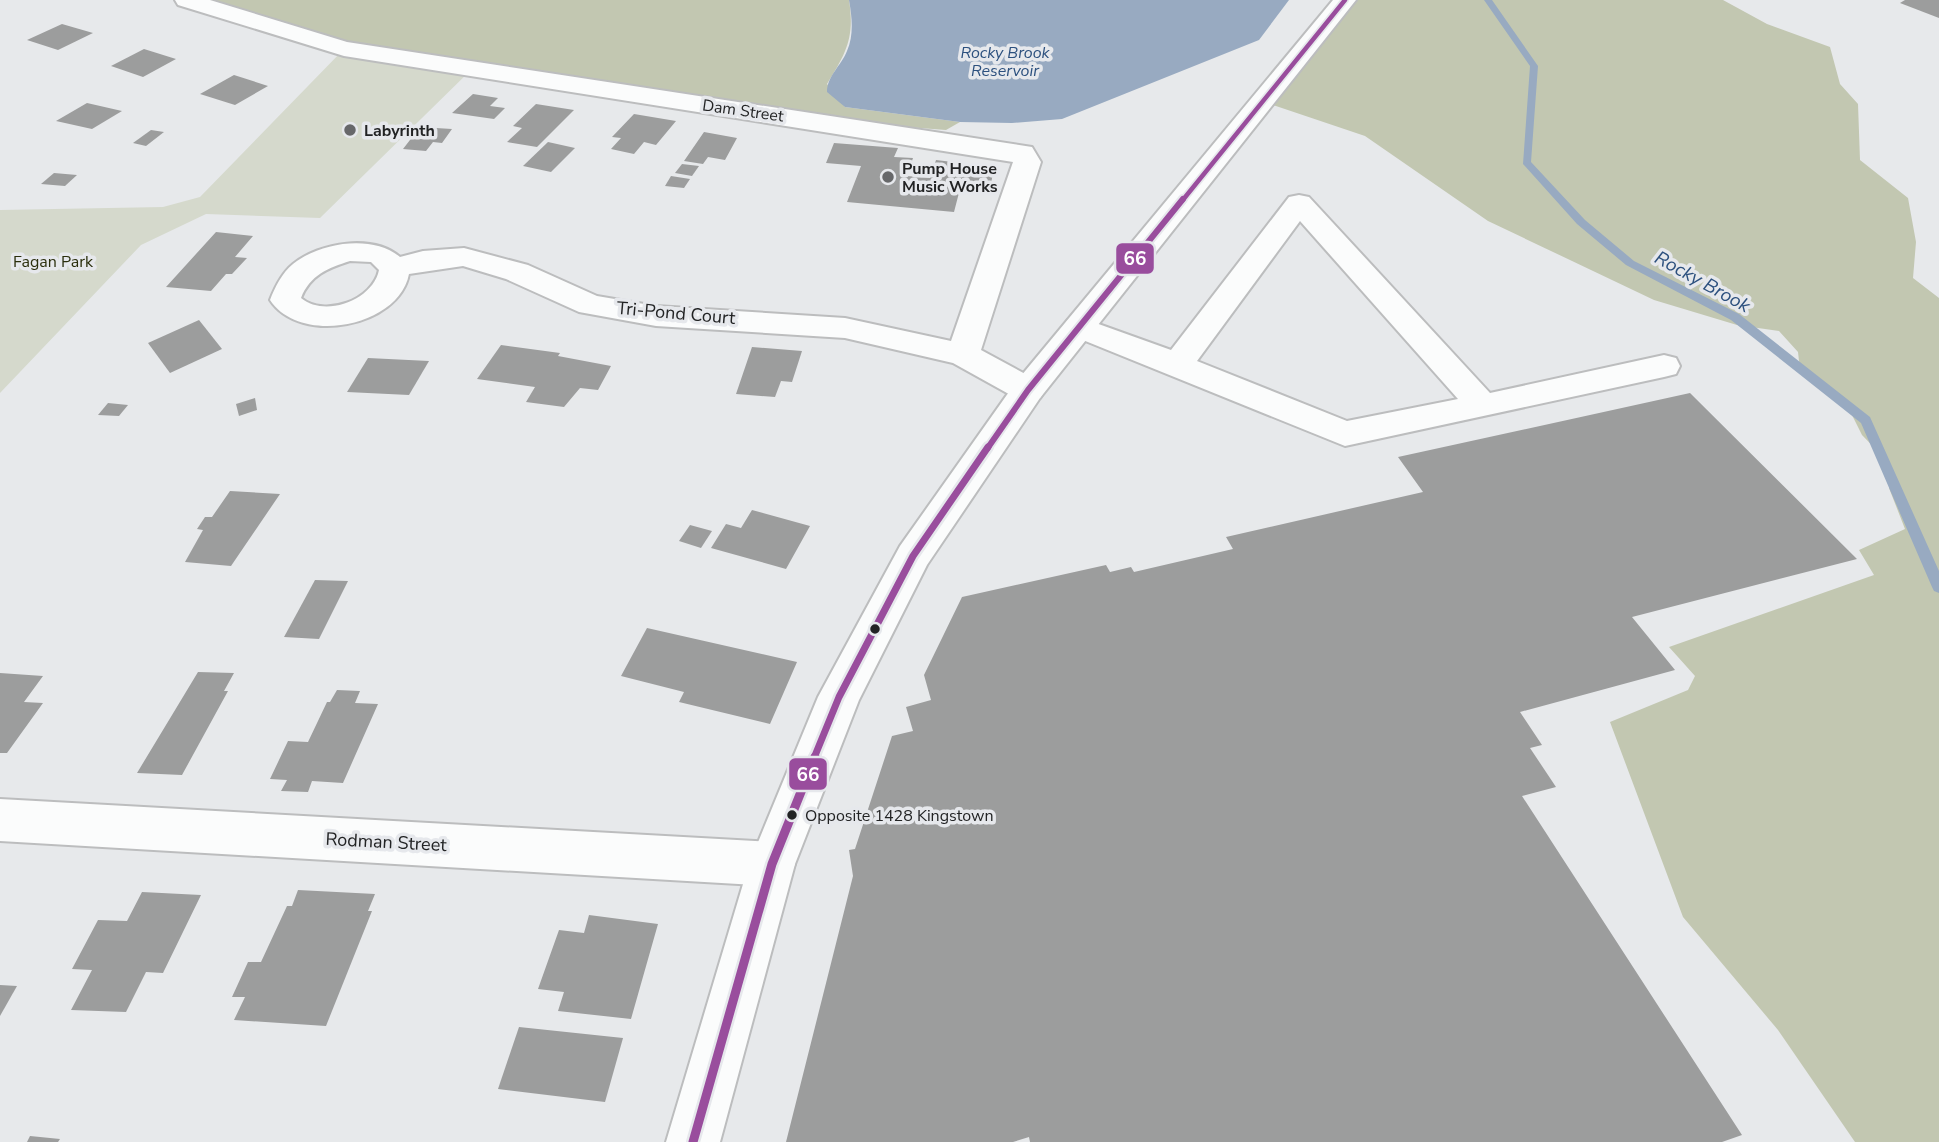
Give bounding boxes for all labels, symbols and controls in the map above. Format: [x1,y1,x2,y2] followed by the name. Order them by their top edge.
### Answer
[960,42,1051,82] water label: Rocky Brook Reservoir
[701,94,785,128] street label: Dam Street
[364,120,435,142] place label: Labyrinth
[342,122,358,138] marker: Labyrinth
[902,158,998,198] place label: Pump House Music Works
[880,169,896,185] marker: Pump House Music Works
[1115,242,1155,275] line badge: 66
[1650,245,1756,319] water label: Rocky Brook
[1124,246,1146,272] text: 66
[13,251,94,273] park label: Fagan Park
[616,296,737,330] street label: Tri-Pond Court
[868,622,882,636] unlabelled marker
[788,757,828,791] line badge: 66
[797,762,819,788] text: 66
[805,805,994,827] place label: Opposite 1428 Kingstown
[785,808,799,822] marker: Opposite 1428 Kingstown
[325,827,448,857] street label: Rodman Street

